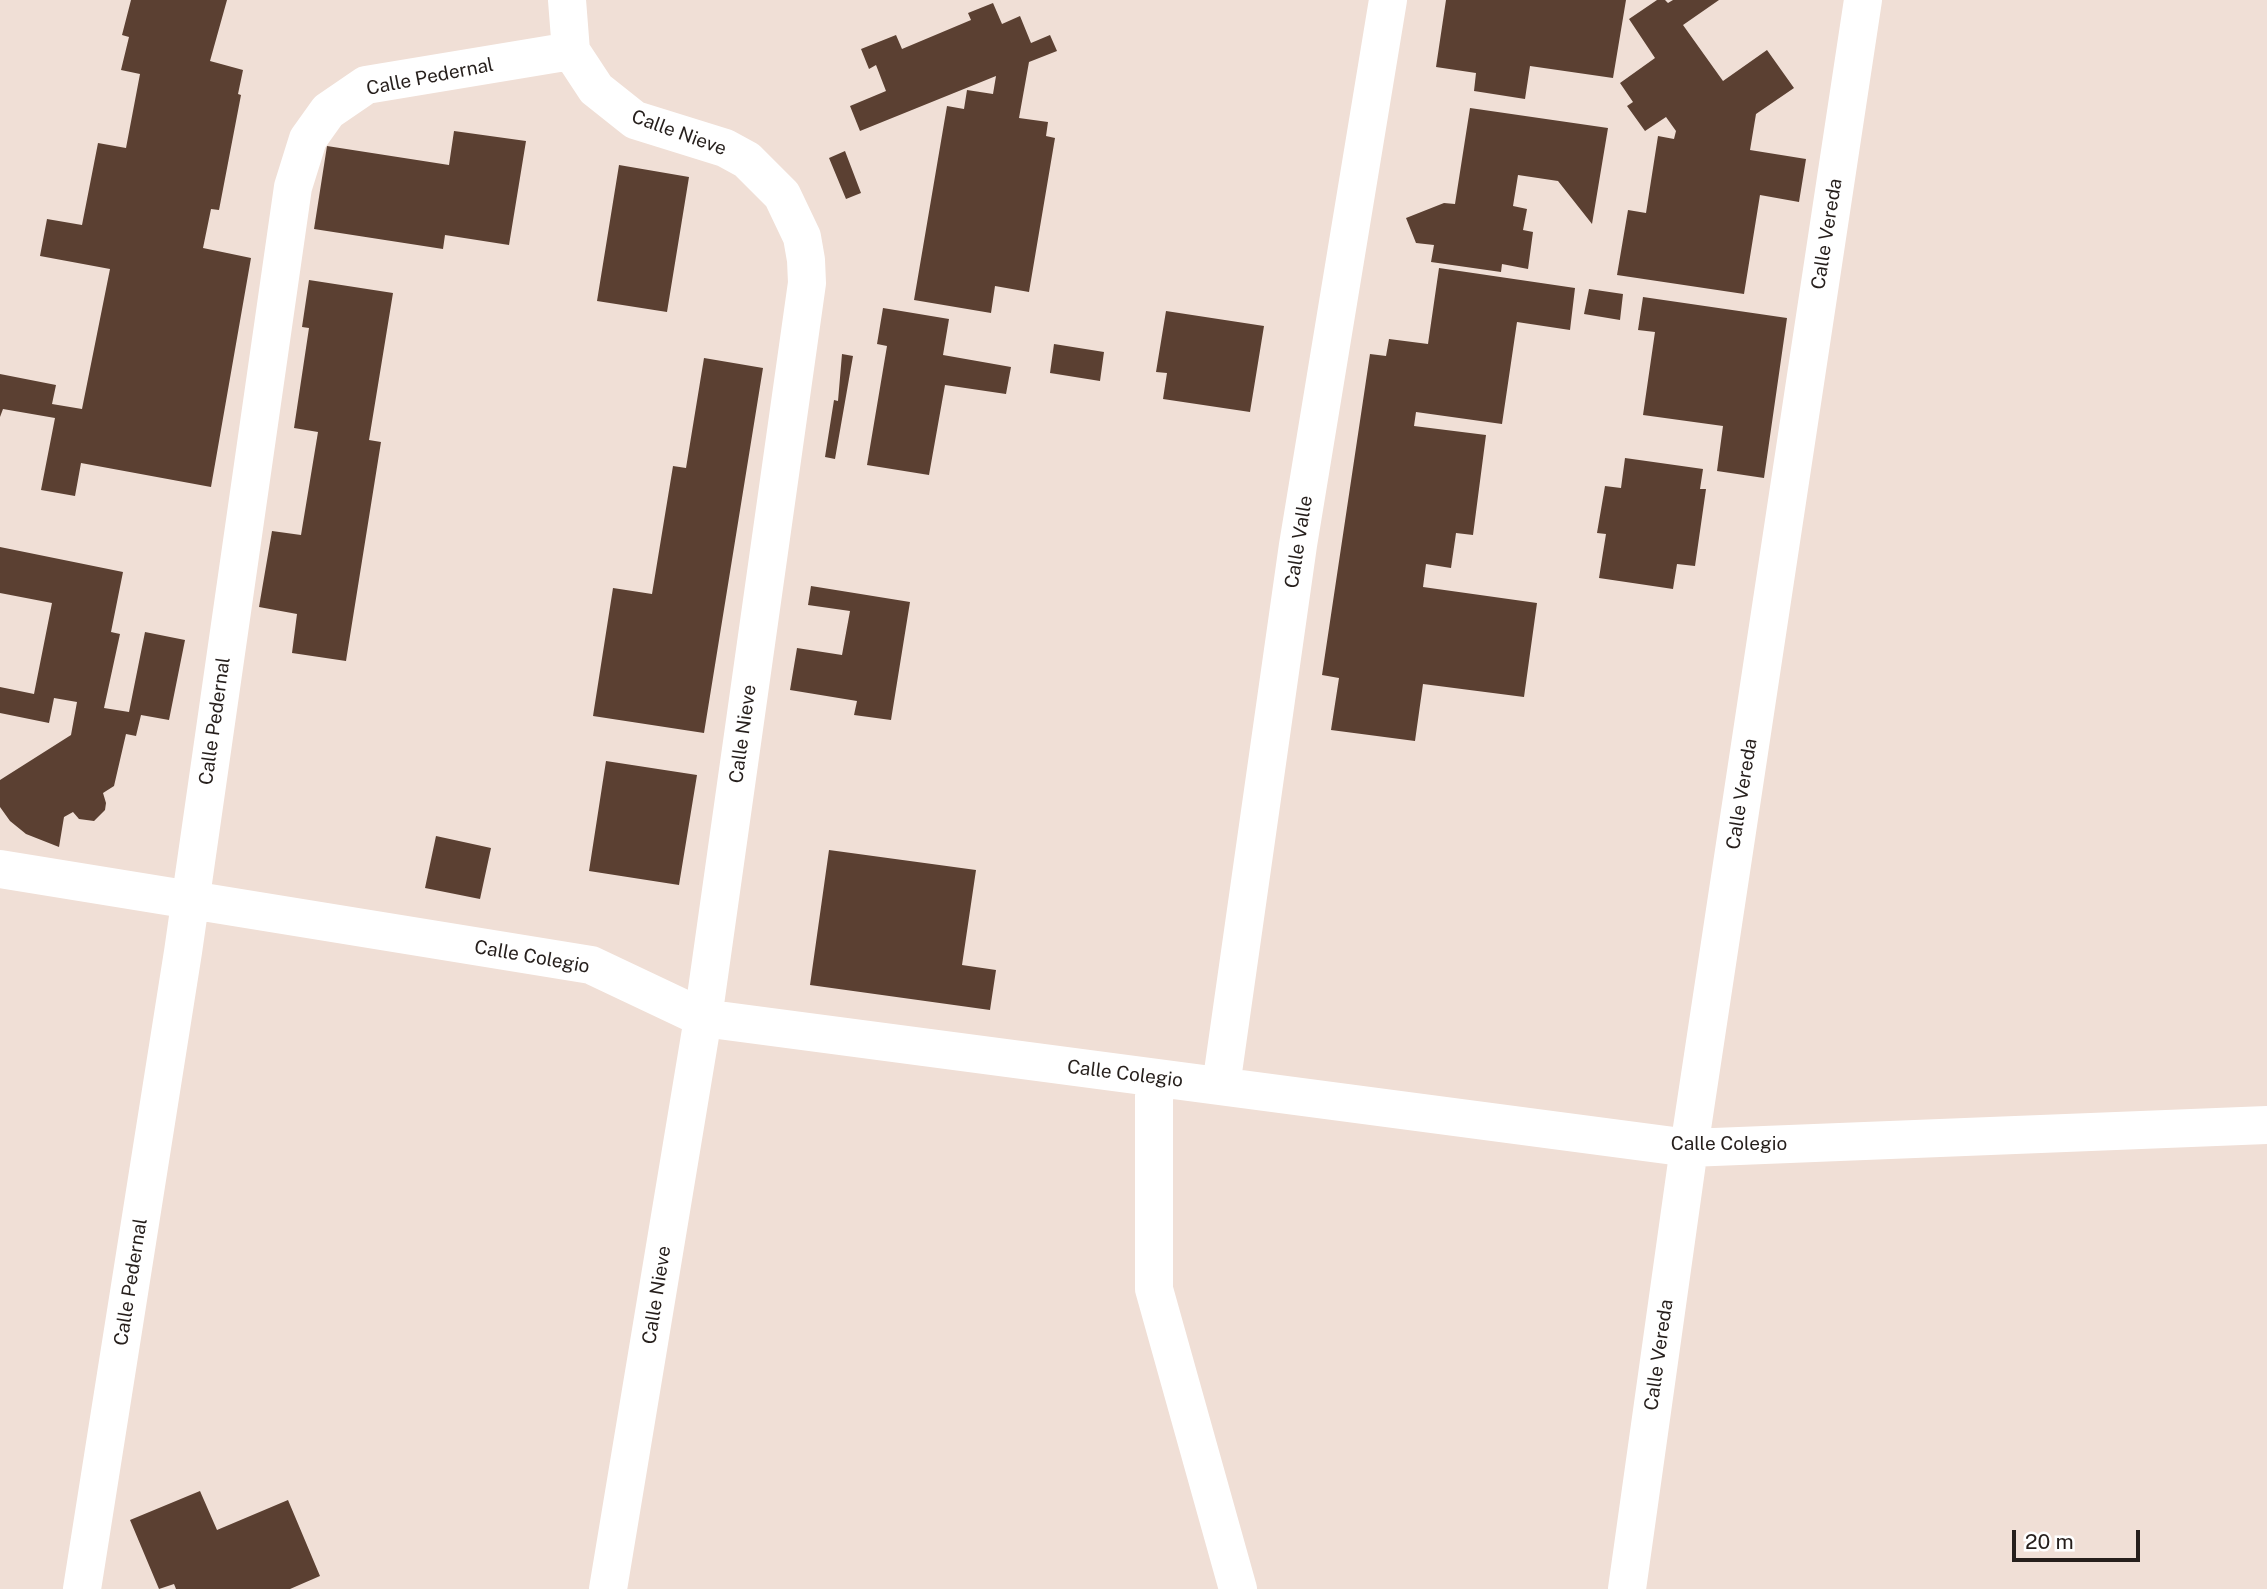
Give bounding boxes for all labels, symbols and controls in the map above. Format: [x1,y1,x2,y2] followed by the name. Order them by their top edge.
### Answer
[365,54,495,100] street label: Calle Pedernal
[628,105,730,161] street label: Calle Nieve
[1807,177,1847,291] street label: Calle Vereda
[1280,494,1318,590] street label: Calle Valle
[195,656,235,786] street label: Calle Pedernal
[725,683,761,785] street label: Calle Nieve
[1722,737,1762,851] street label: Calle Vereda
[473,936,591,978] street label: Calle Colegio
[1066,1056,1184,1092] street label: Calle Colegio
[1671,1133,1787,1155] street label: Calle Colegio
[110,1217,152,1347] street label: Calle Pedernal
[638,1244,676,1346] street label: Calle Nieve
[1640,1298,1678,1412] street label: Calle Vereda
[2015,1516,2143,1560] scale bar
[2025,1529,2074,1554] text: 20 m

